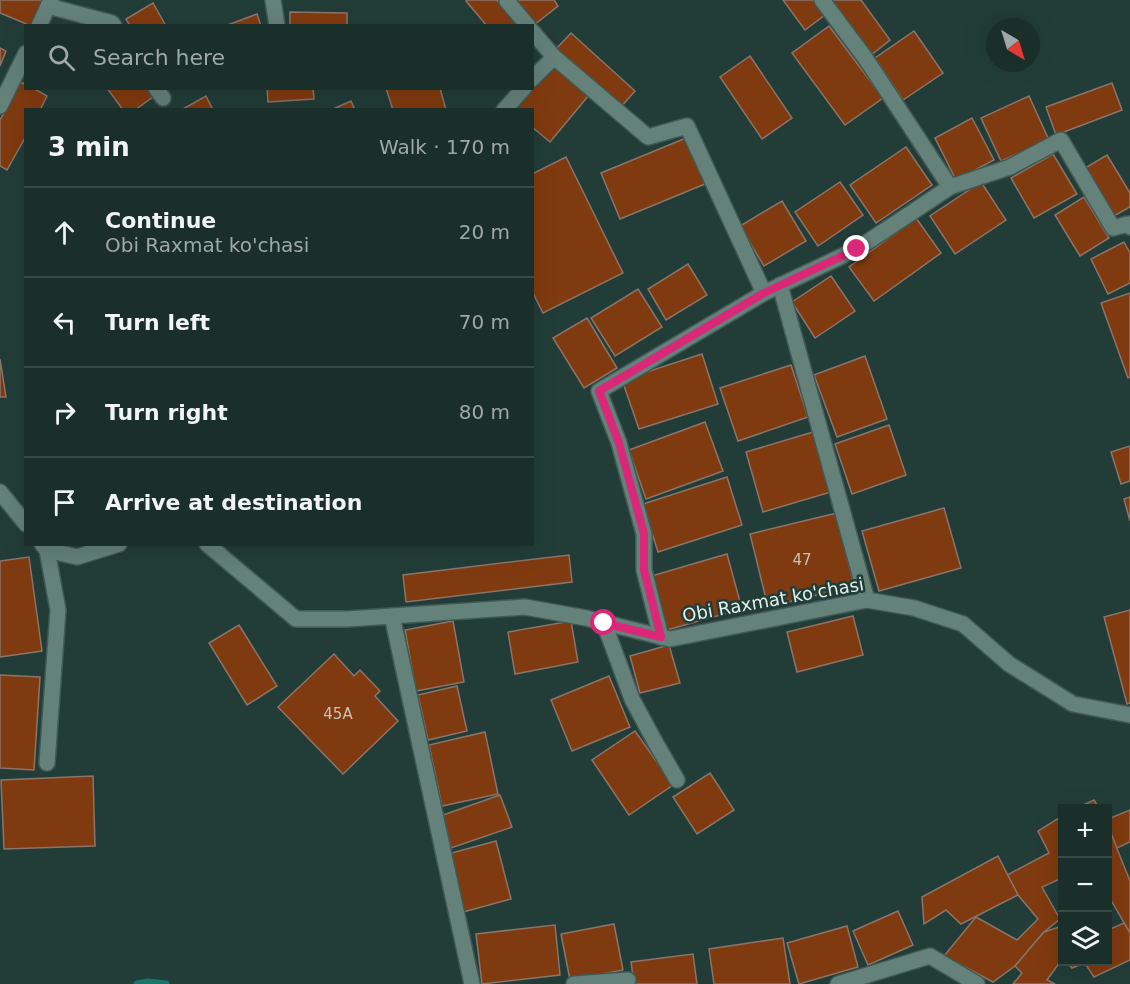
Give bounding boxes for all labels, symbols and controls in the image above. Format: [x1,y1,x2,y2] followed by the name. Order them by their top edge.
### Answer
[986,18,1040,72] north arrow
[24,24,534,90] search box
[45,41,78,74] icon: search
[93,45,225,70] text: Search here
[48,132,130,162] text: 3 min
[379,135,510,159] text: Walk · 170 m
[105,208,216,233] text: Continue
[48,216,81,249] icon: ahead
[459,220,510,244] text: 20 m
[105,233,309,257] text: Obi Raxmat ko'chasi
[843,235,869,261] route end
[48,306,81,339] icon: left
[105,310,210,335] text: Turn left
[459,310,510,334] text: 70 m
[48,396,81,429] icon: right
[105,400,228,425] text: Turn right
[459,400,510,424] text: 80 m
[48,486,81,519] icon: arrive
[105,490,362,515] text: Arrive at destination
[792,551,812,569] house number: 47
[681,573,865,626] street label: Obi Raxmat ko'chasi
[590,609,616,635] route start
[323,705,353,723] house number: 45А
[1058,804,1112,966] map controls
[1058,804,1112,858] button: +
[1058,858,1112,912] button: −
[1058,912,1112,966] button: layers

